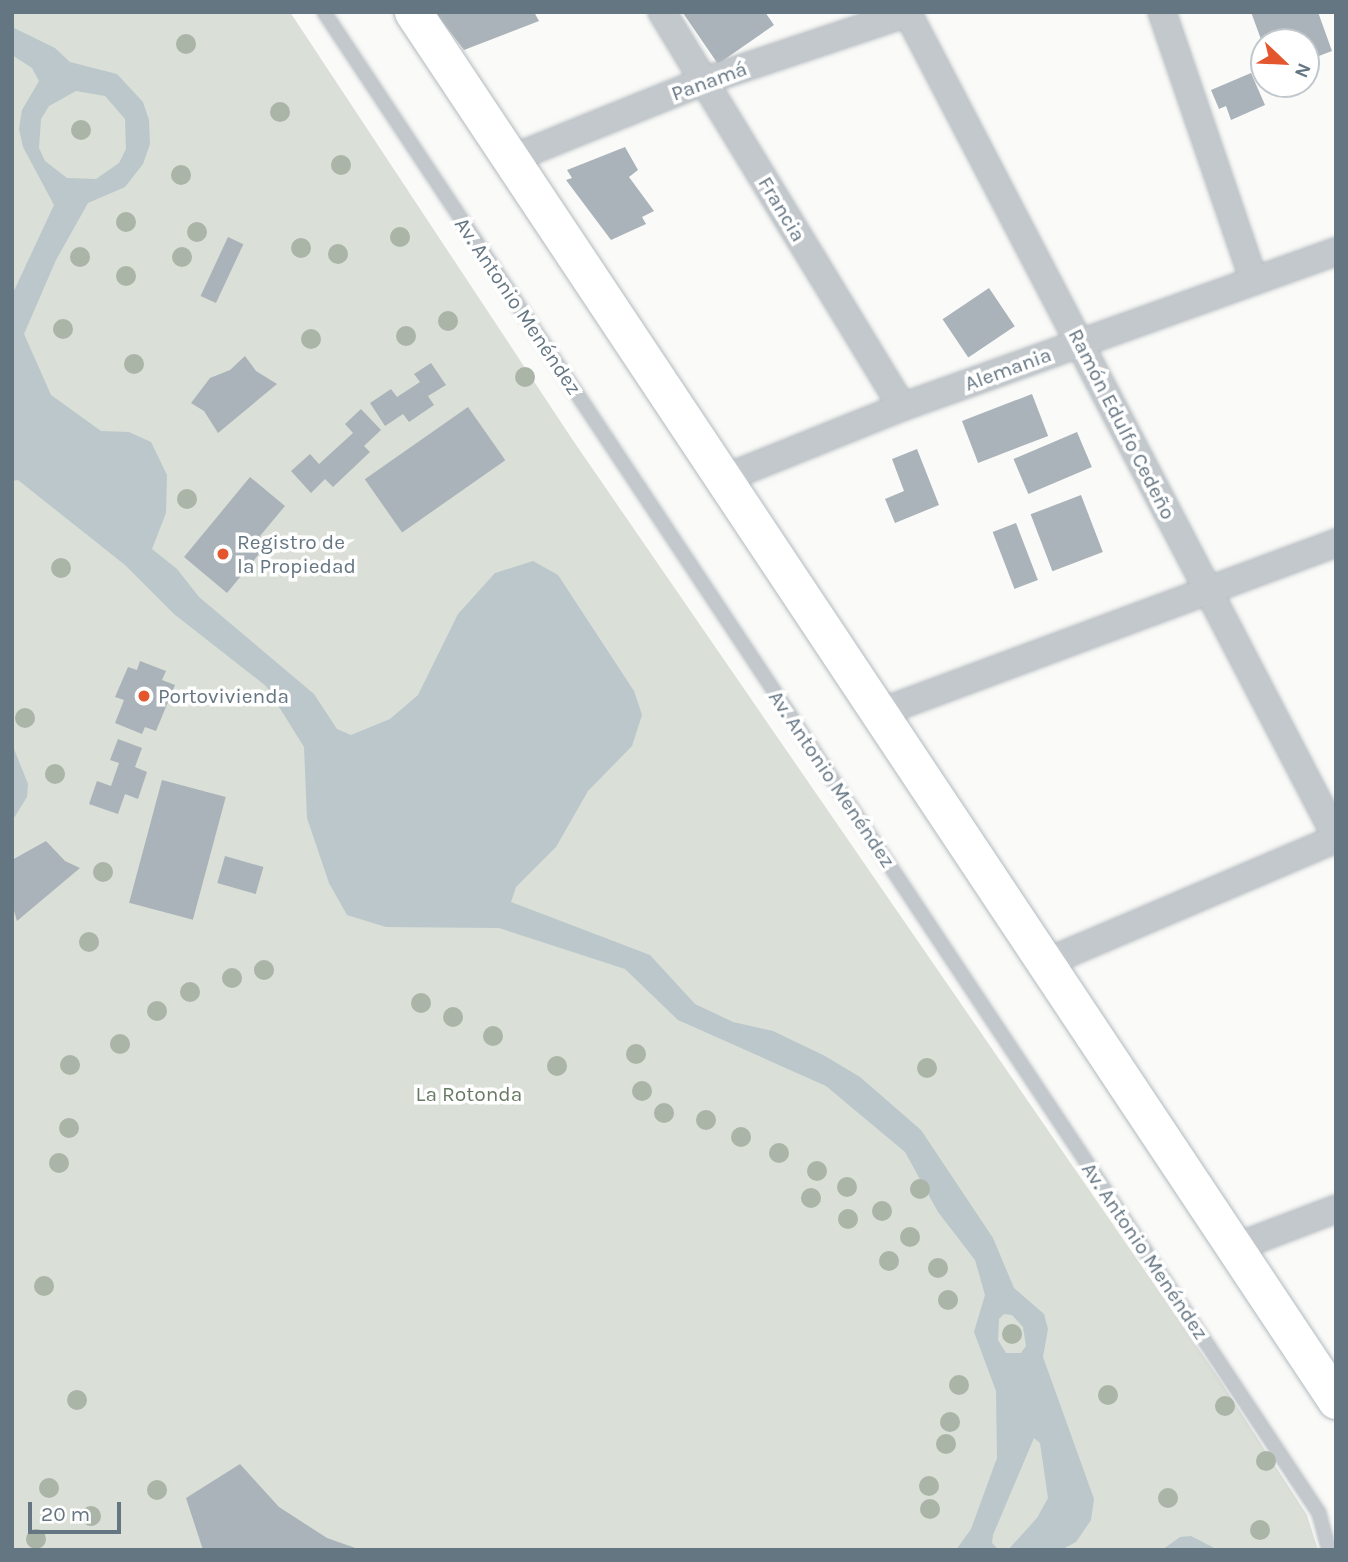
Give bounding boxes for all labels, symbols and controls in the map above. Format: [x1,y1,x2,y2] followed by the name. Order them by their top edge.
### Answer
[1250,28,1320,98] north arrow
[668,56,750,106] street label: Panamá
[1290,60,1315,81] text: N
[753,172,811,246] street label: Francia
[449,213,587,399] street label: Av. Antonio Menéndez
[1063,324,1181,524] street label: Ramón Edulfo Cedeño
[961,342,1055,396] street label: Alemania
[237,529,356,579] place label: Registro de la Propiedad
[215,546,231,562] marker: Registro de la Propiedad
[158,683,289,709] place label: Portovivienda
[763,686,901,872] street label: Av. Antonio Menéndez
[136,688,152,704] marker: Portovivienda
[416,1081,522,1107] park label: La Rotonda
[1076,1158,1214,1344] street label: Av. Antonio Menéndez
[32,1488,124,1532] scale bar
[41,1502,90,1526] text: 20 m

